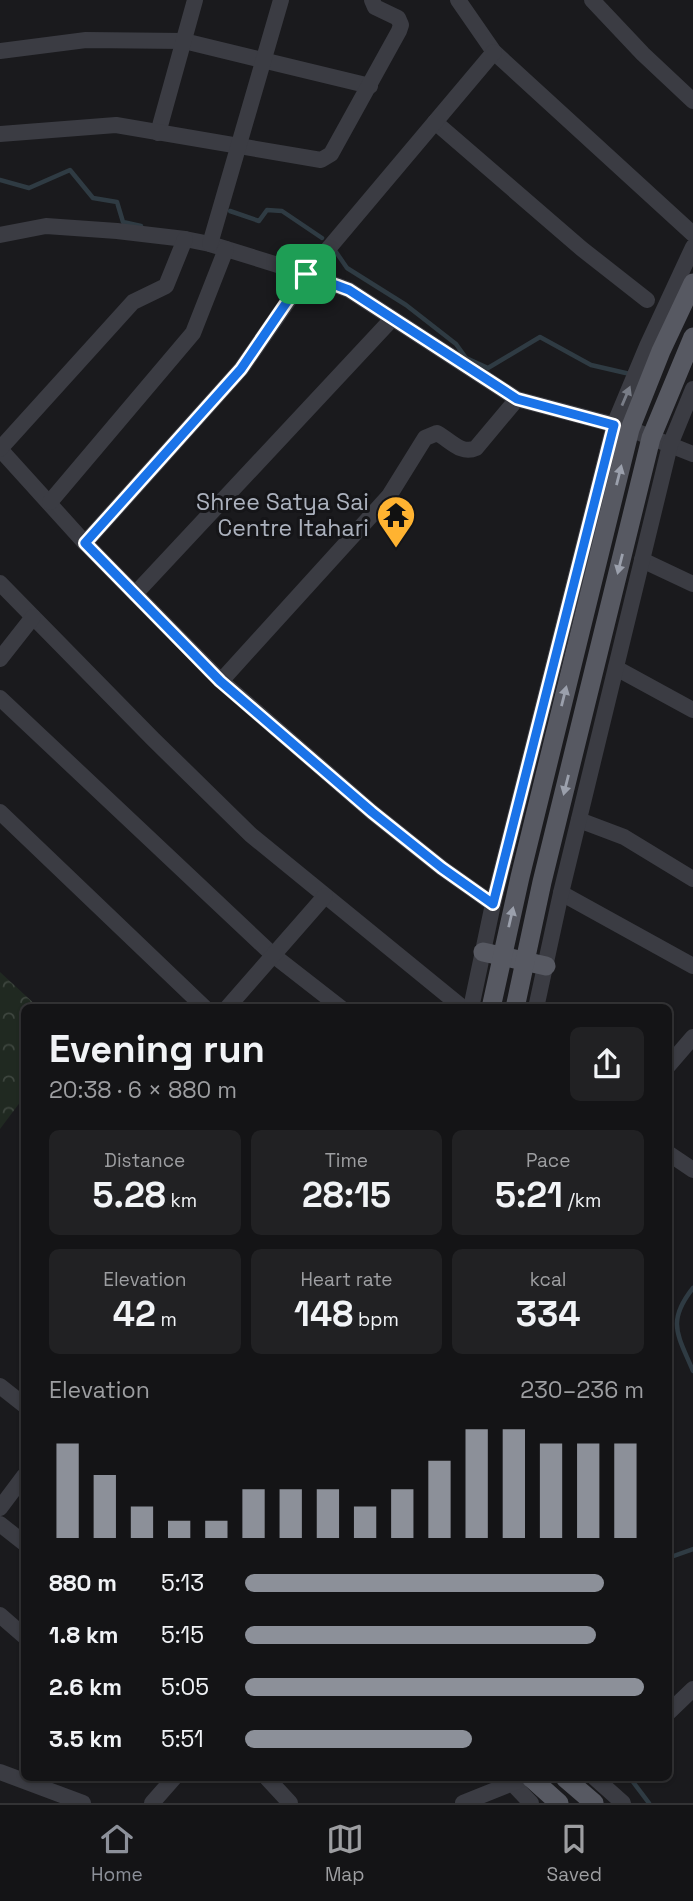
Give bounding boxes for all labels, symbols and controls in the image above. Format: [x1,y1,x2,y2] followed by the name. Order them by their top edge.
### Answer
[276,244,336,304] pin
[287,255,325,293] icon: arrive
[620,386,632,406] one-way arrow
[613,464,624,486] one-way arrow
[196,487,369,543] place label: Shree Satya Sai Centre Itahari
[375,494,417,549] temple icon: Shree Satya Sai Centre Itahari
[614,554,625,576] one-way arrow
[559,685,570,707] one-way arrow
[560,774,571,796] one-way arrow
[506,906,517,928] one-way arrow
[49,1025,265,1073] text: Evening run
[570,1027,644,1101] button: share
[49,1075,237,1105] text: 20:38 · 6 × 880 m
[104,1148,185,1173] text: Distance
[325,1148,368,1173] text: Time
[526,1148,570,1173] text: Pace
[92,1173,166,1217] text: 5.28
[302,1173,391,1217] text: 28:15
[495,1173,563,1217] text: 5:21
[166,1188,197,1213] text: km
[563,1188,601,1213] text: /km
[103,1267,186,1292] text: Elevation
[300,1267,393,1292] text: Heart rate
[530,1267,567,1292] text: kcal
[113,1292,156,1336] text: 42
[294,1292,353,1336] text: 148
[516,1292,581,1336] text: 334
[156,1307,177,1332] text: m
[353,1307,399,1332] text: bpm
[49,1375,150,1405] text: Elevation
[520,1375,644,1405] text: 230–236 m
[49,1568,117,1598] text: 880 m
[161,1568,204,1598] text: 5:13
[49,1620,119,1650] text: 1.8 km
[161,1620,204,1650] text: 5:15
[49,1672,122,1702] text: 2.6 km
[161,1672,209,1702] text: 5:05
[49,1724,122,1754] text: 3.5 km
[161,1724,204,1754] text: 5:51
[91,1820,143,1887] tab: Home
[325,1820,365,1887] tab: Map
[547,1820,602,1887] tab: Saved

